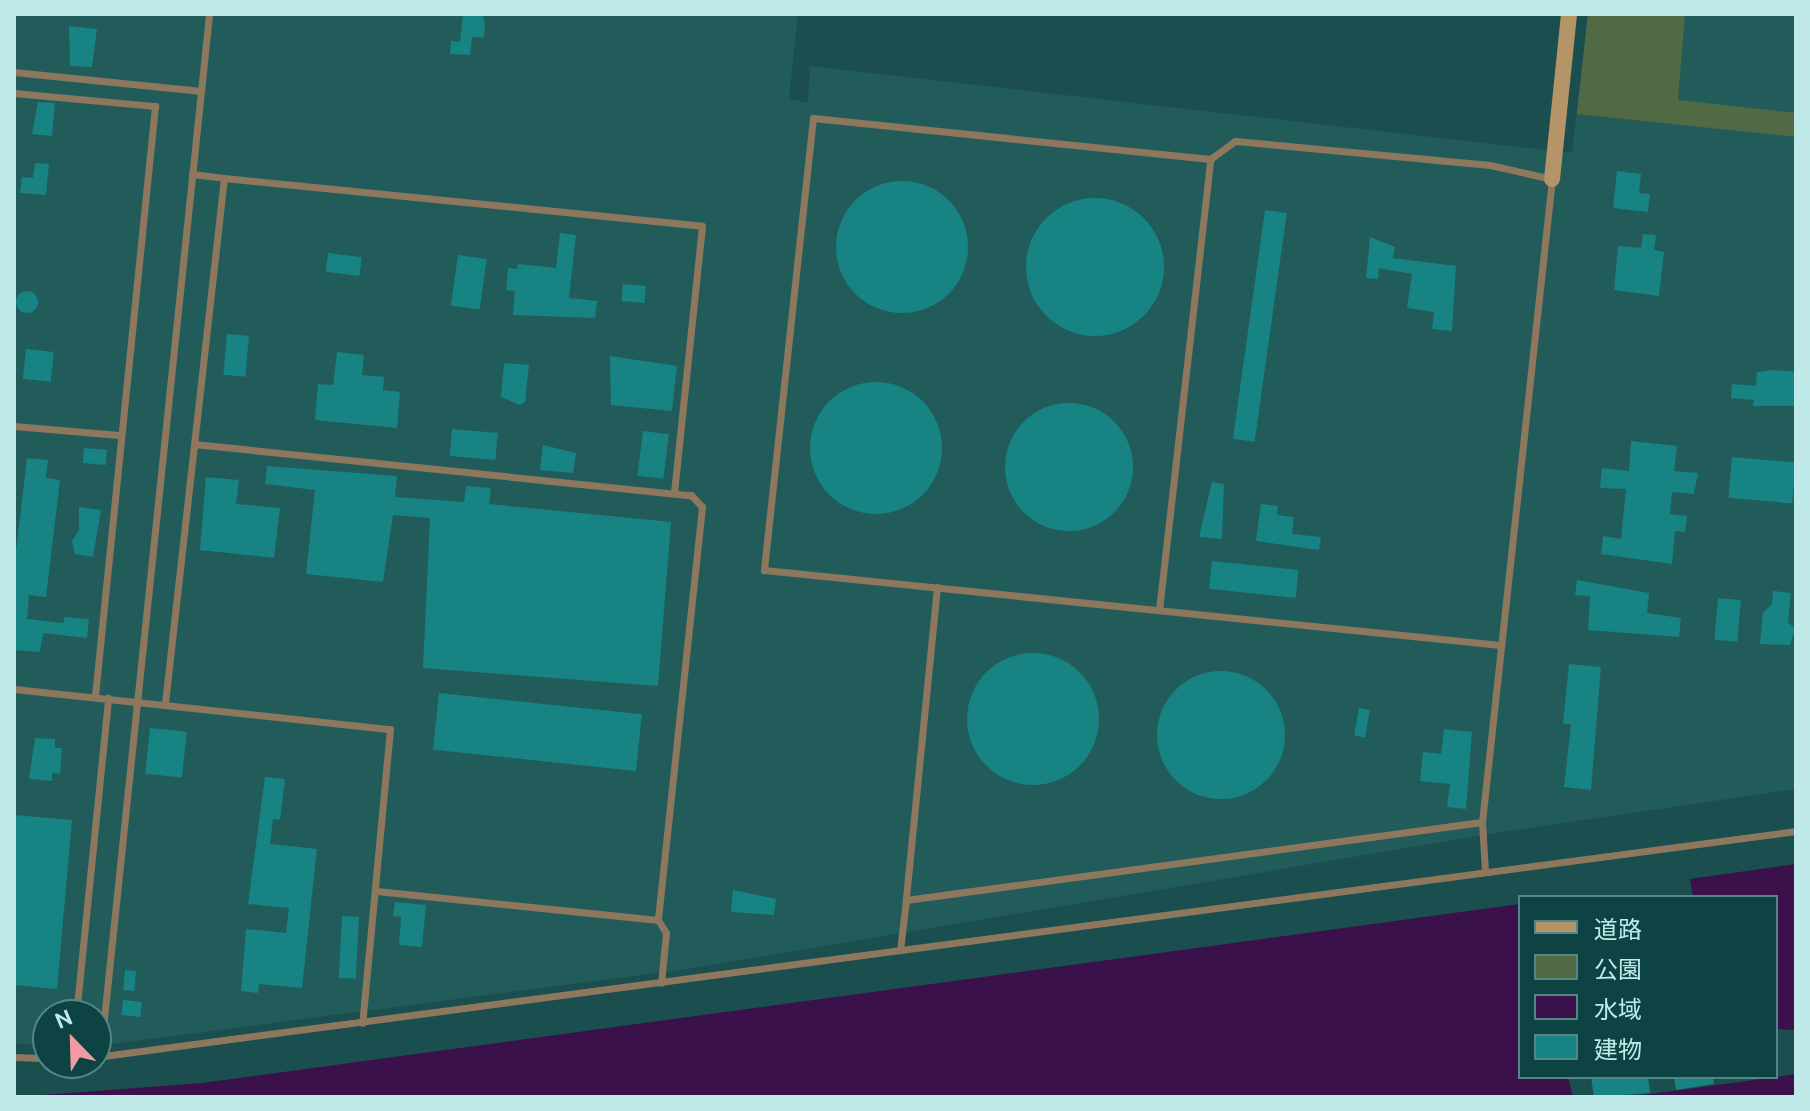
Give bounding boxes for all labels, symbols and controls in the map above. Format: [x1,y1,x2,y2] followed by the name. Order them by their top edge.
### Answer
[1518,895,1778,1079] legend
[1594,916,1642,943] text: 道路
[1594,956,1642,983] text: 公園
[1594,996,1642,1023] text: 水域
[32,999,112,1079] north arrow
[51,1004,76,1033] text: N
[1594,1036,1642,1063] text: 建物

